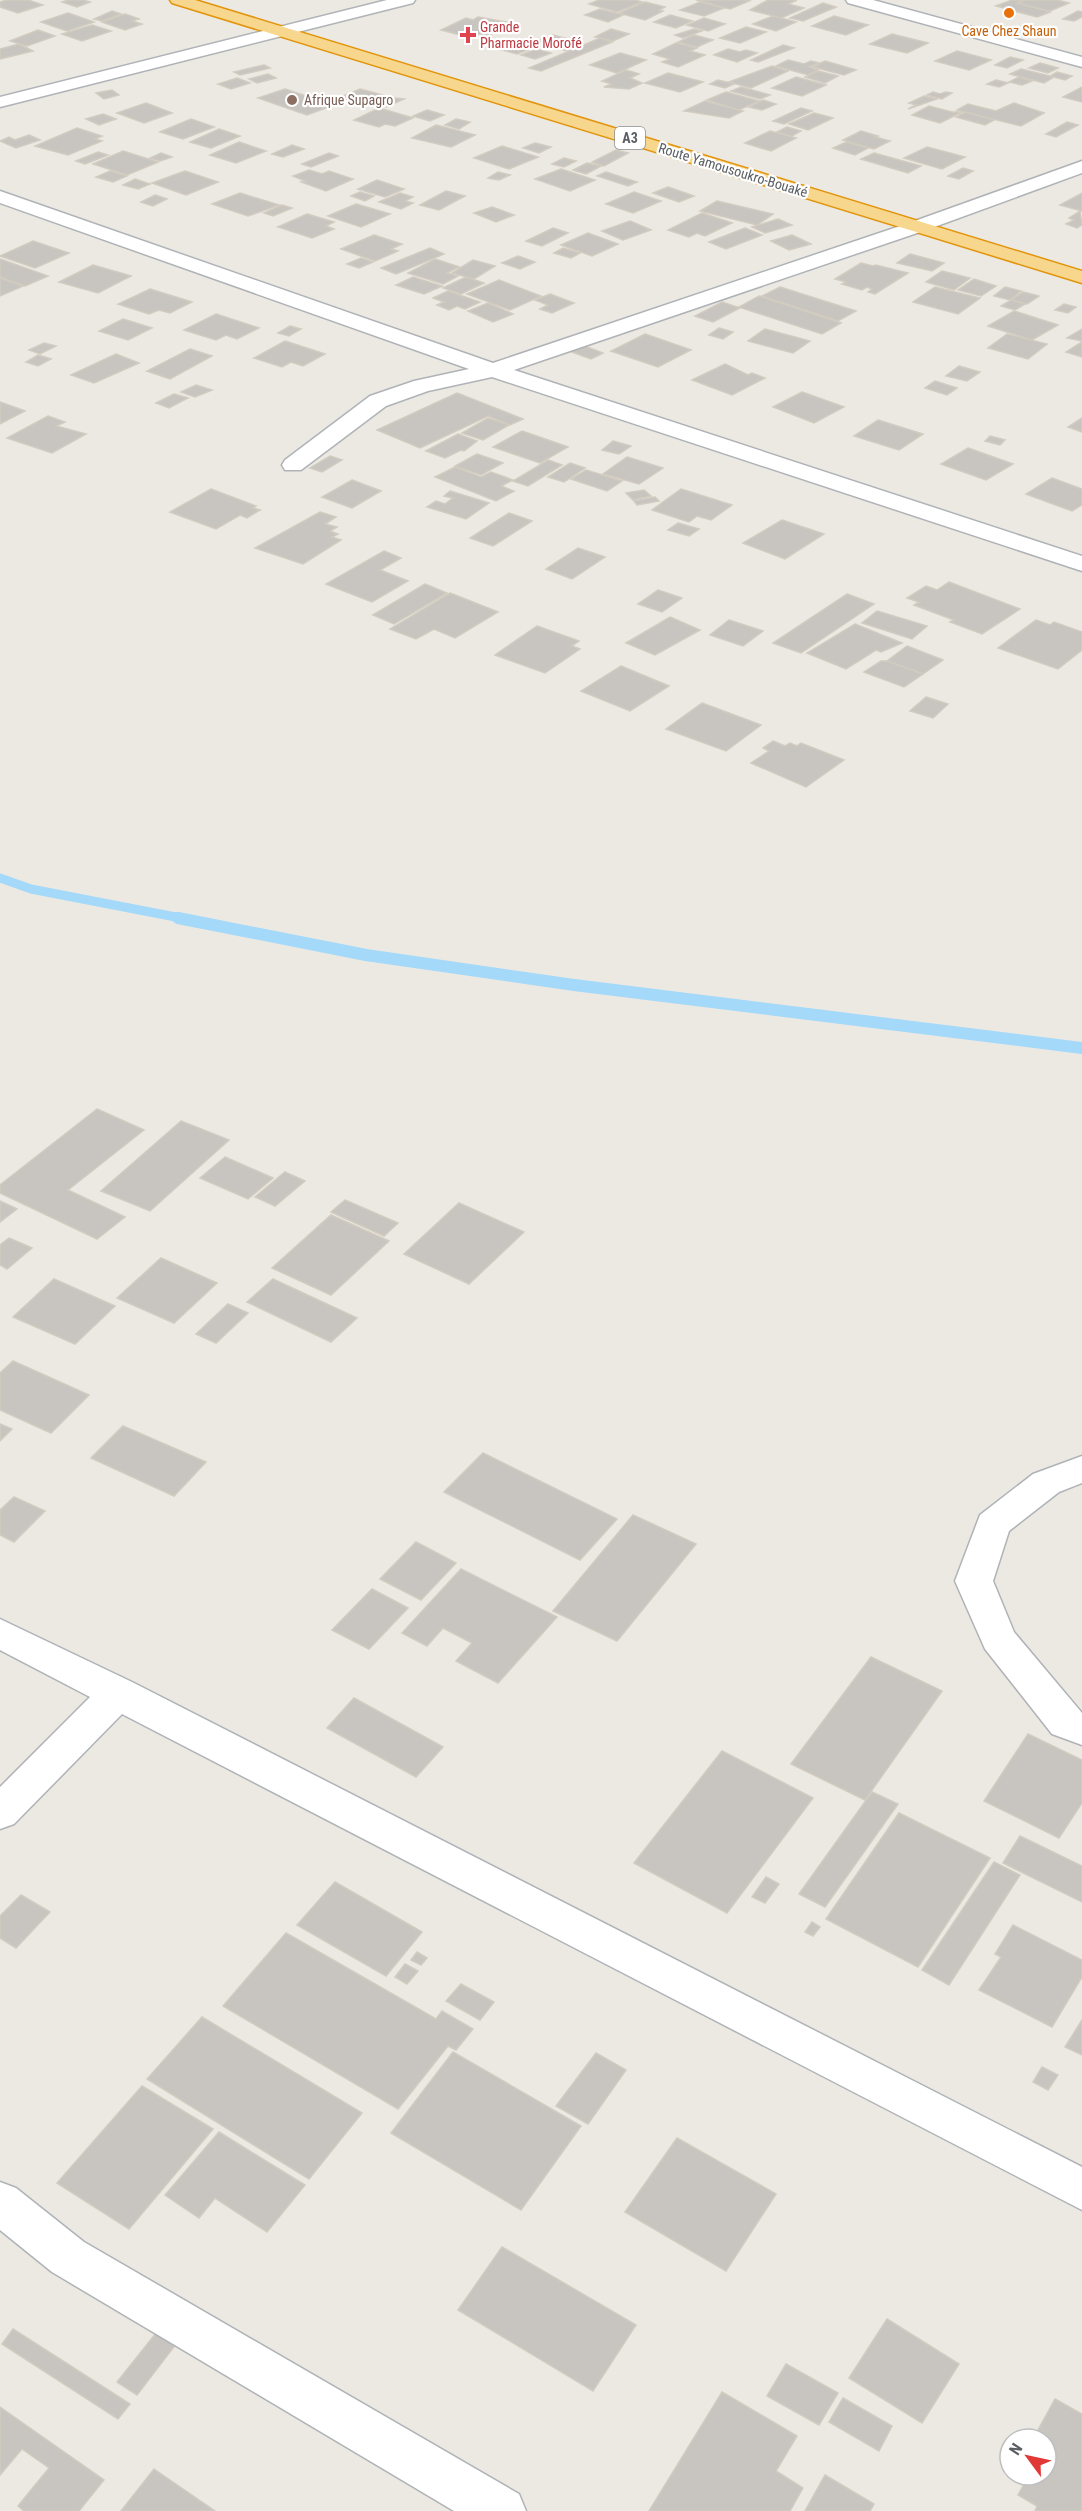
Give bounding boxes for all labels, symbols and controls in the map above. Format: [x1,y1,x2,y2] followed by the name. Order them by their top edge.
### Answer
[1002,6,1016,20] marker: Cave Chez Shaun
[480,19,582,51] place label: Grande Pharmacie Morofé
[961,23,1057,39] place label: Cave Chez Shaun
[461,28,475,42] marker: Grande Pharmacie Morofé
[304,92,393,108] place label: Afrique Supagro
[285,93,299,107] marker: Afrique Supagro
[615,127,645,149] road number: A3
[657,140,810,200] street label: Route Yamousoukro-Bouaké
[998,2427,1058,2487] north arrow
[1005,2440,1026,2458] text: N

